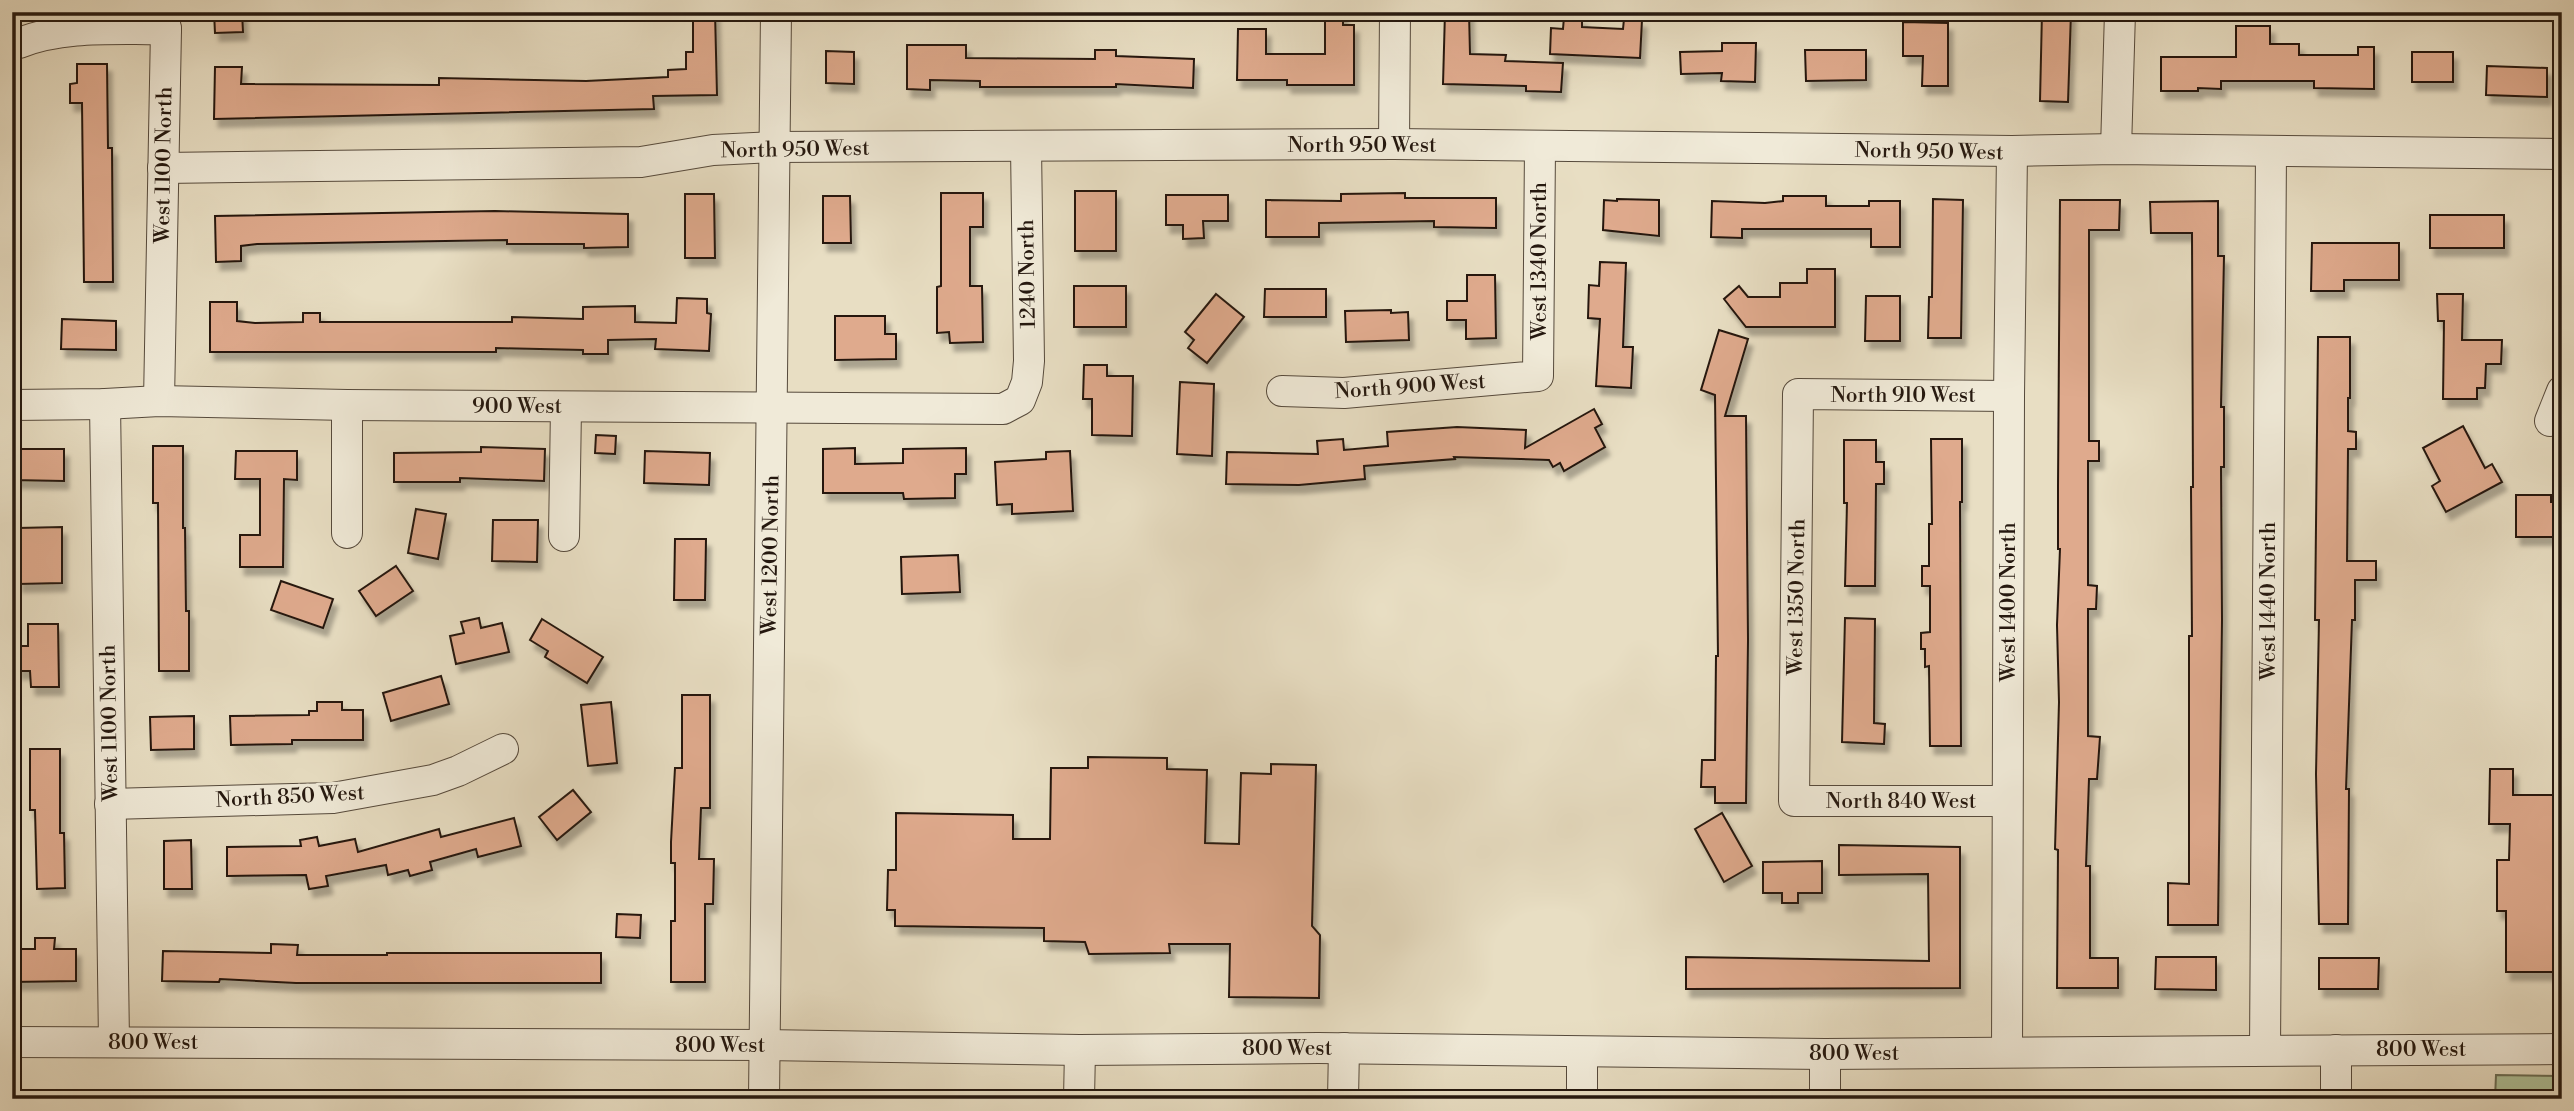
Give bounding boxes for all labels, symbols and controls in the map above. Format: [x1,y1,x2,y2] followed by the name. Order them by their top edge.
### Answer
[150,86,178,245] street label: West 1100 North
[1287,133,1437,159] street label: North 950 West
[720,136,870,164] street label: North 950 West
[1854,138,2004,166] street label: North 950 West
[1527,181,1553,341] street label: West 1340 North
[1014,219,1042,329] street label: 1240 North
[1334,369,1487,405] street label: North 900 West
[1830,383,1976,409] street label: North 910 West
[472,394,563,420] street label: 900 West
[757,474,785,636] street label: West 1200 North
[1783,518,1811,677] street label: West 1350 North
[2256,521,2282,681] street label: West 1440 North
[1996,522,2022,683] street label: West 1400 North
[96,644,124,803] street label: West 1100 North
[215,780,366,814] street label: North 850 West
[1826,789,1977,815] street label: North 840 West
[108,1030,199,1056] street label: 800 West
[675,1033,766,1059] street label: 800 West
[1242,1036,1333,1062] street label: 800 West
[2376,1037,2467,1063] street label: 800 West
[1809,1041,1900,1067] street label: 800 West

